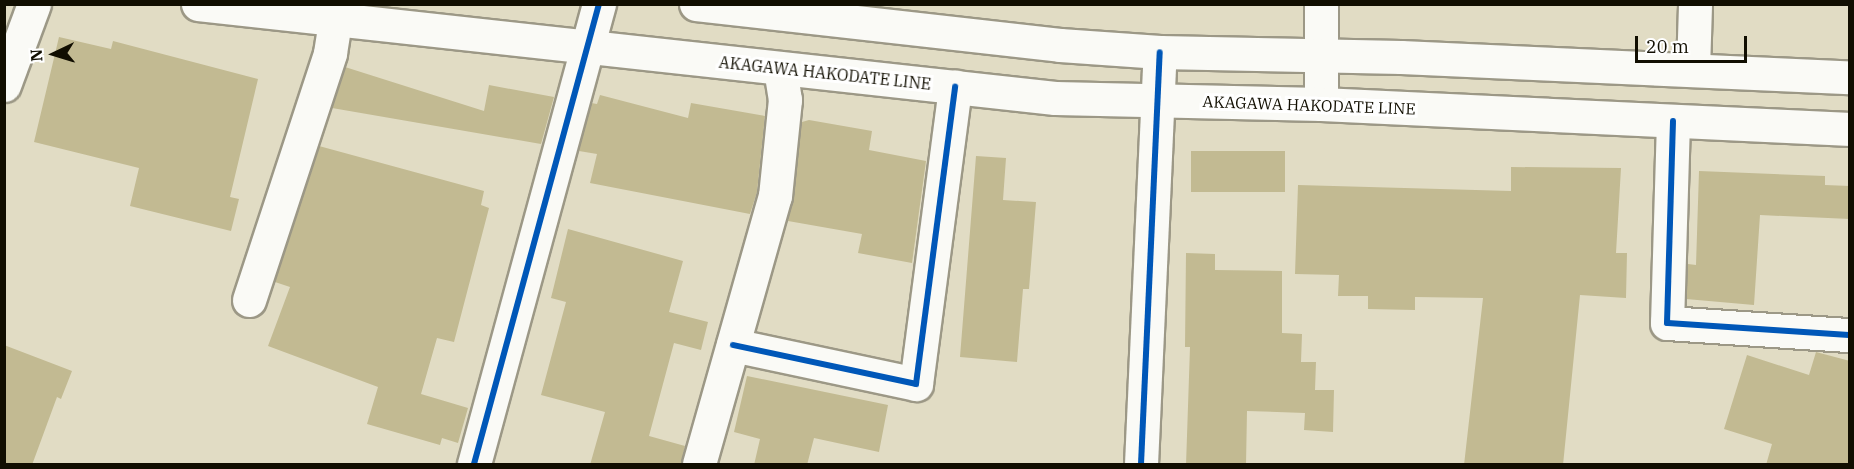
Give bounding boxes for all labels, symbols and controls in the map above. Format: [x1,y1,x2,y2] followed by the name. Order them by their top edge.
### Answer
[24,24,84,84] north arrow
[1638,24,1750,62] scale bar
[1646,35,1689,58] text: 20 m
[26,48,46,62] text: N
[718,52,932,94] street label: AKAGAWA HAKODATE LINE
[1202,92,1416,118] street label: AKAGAWA HAKODATE LINE

